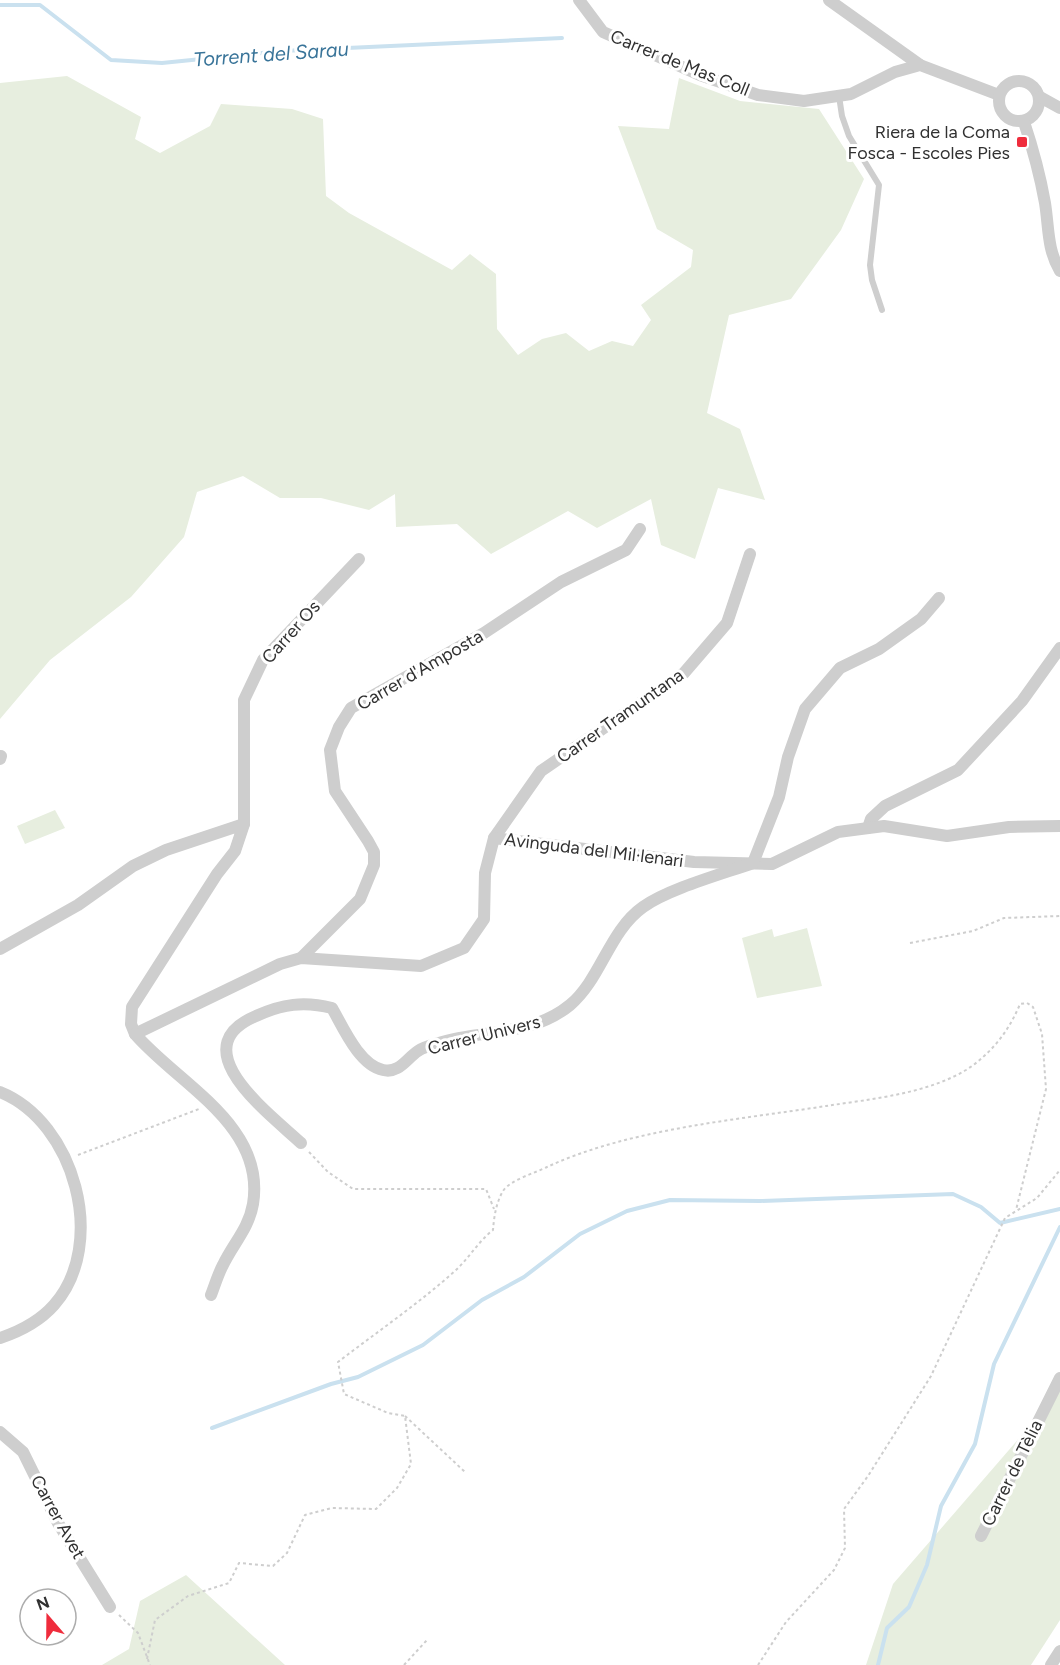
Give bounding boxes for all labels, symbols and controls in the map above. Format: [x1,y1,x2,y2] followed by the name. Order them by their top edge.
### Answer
[607,25,753,101] street label: Carrer de Mas Coll
[193,37,349,71] water label: Torrent del Sarau
[848,121,1010,164] place label: Riera de la Coma Fosca - Escoles Pies
[1015,135,1029,149] marker: Riera de la Coma Fosca - Escoles Pies
[257,596,325,668] street label: Carrer Os
[353,625,487,715] street label: Carrer d'Amposta
[552,664,688,768] street label: Carrer Tramuntana
[503,828,685,872] street label: Avinguda del Mil·lenari
[426,1010,542,1060] street label: Carrer Univers
[977,1416,1047,1530] street label: Carrer de Tèlia
[26,1471,90,1563] street label: Carrer Avet
[18,1587,78,1647] north arrow
[34,1592,52,1614] text: N

